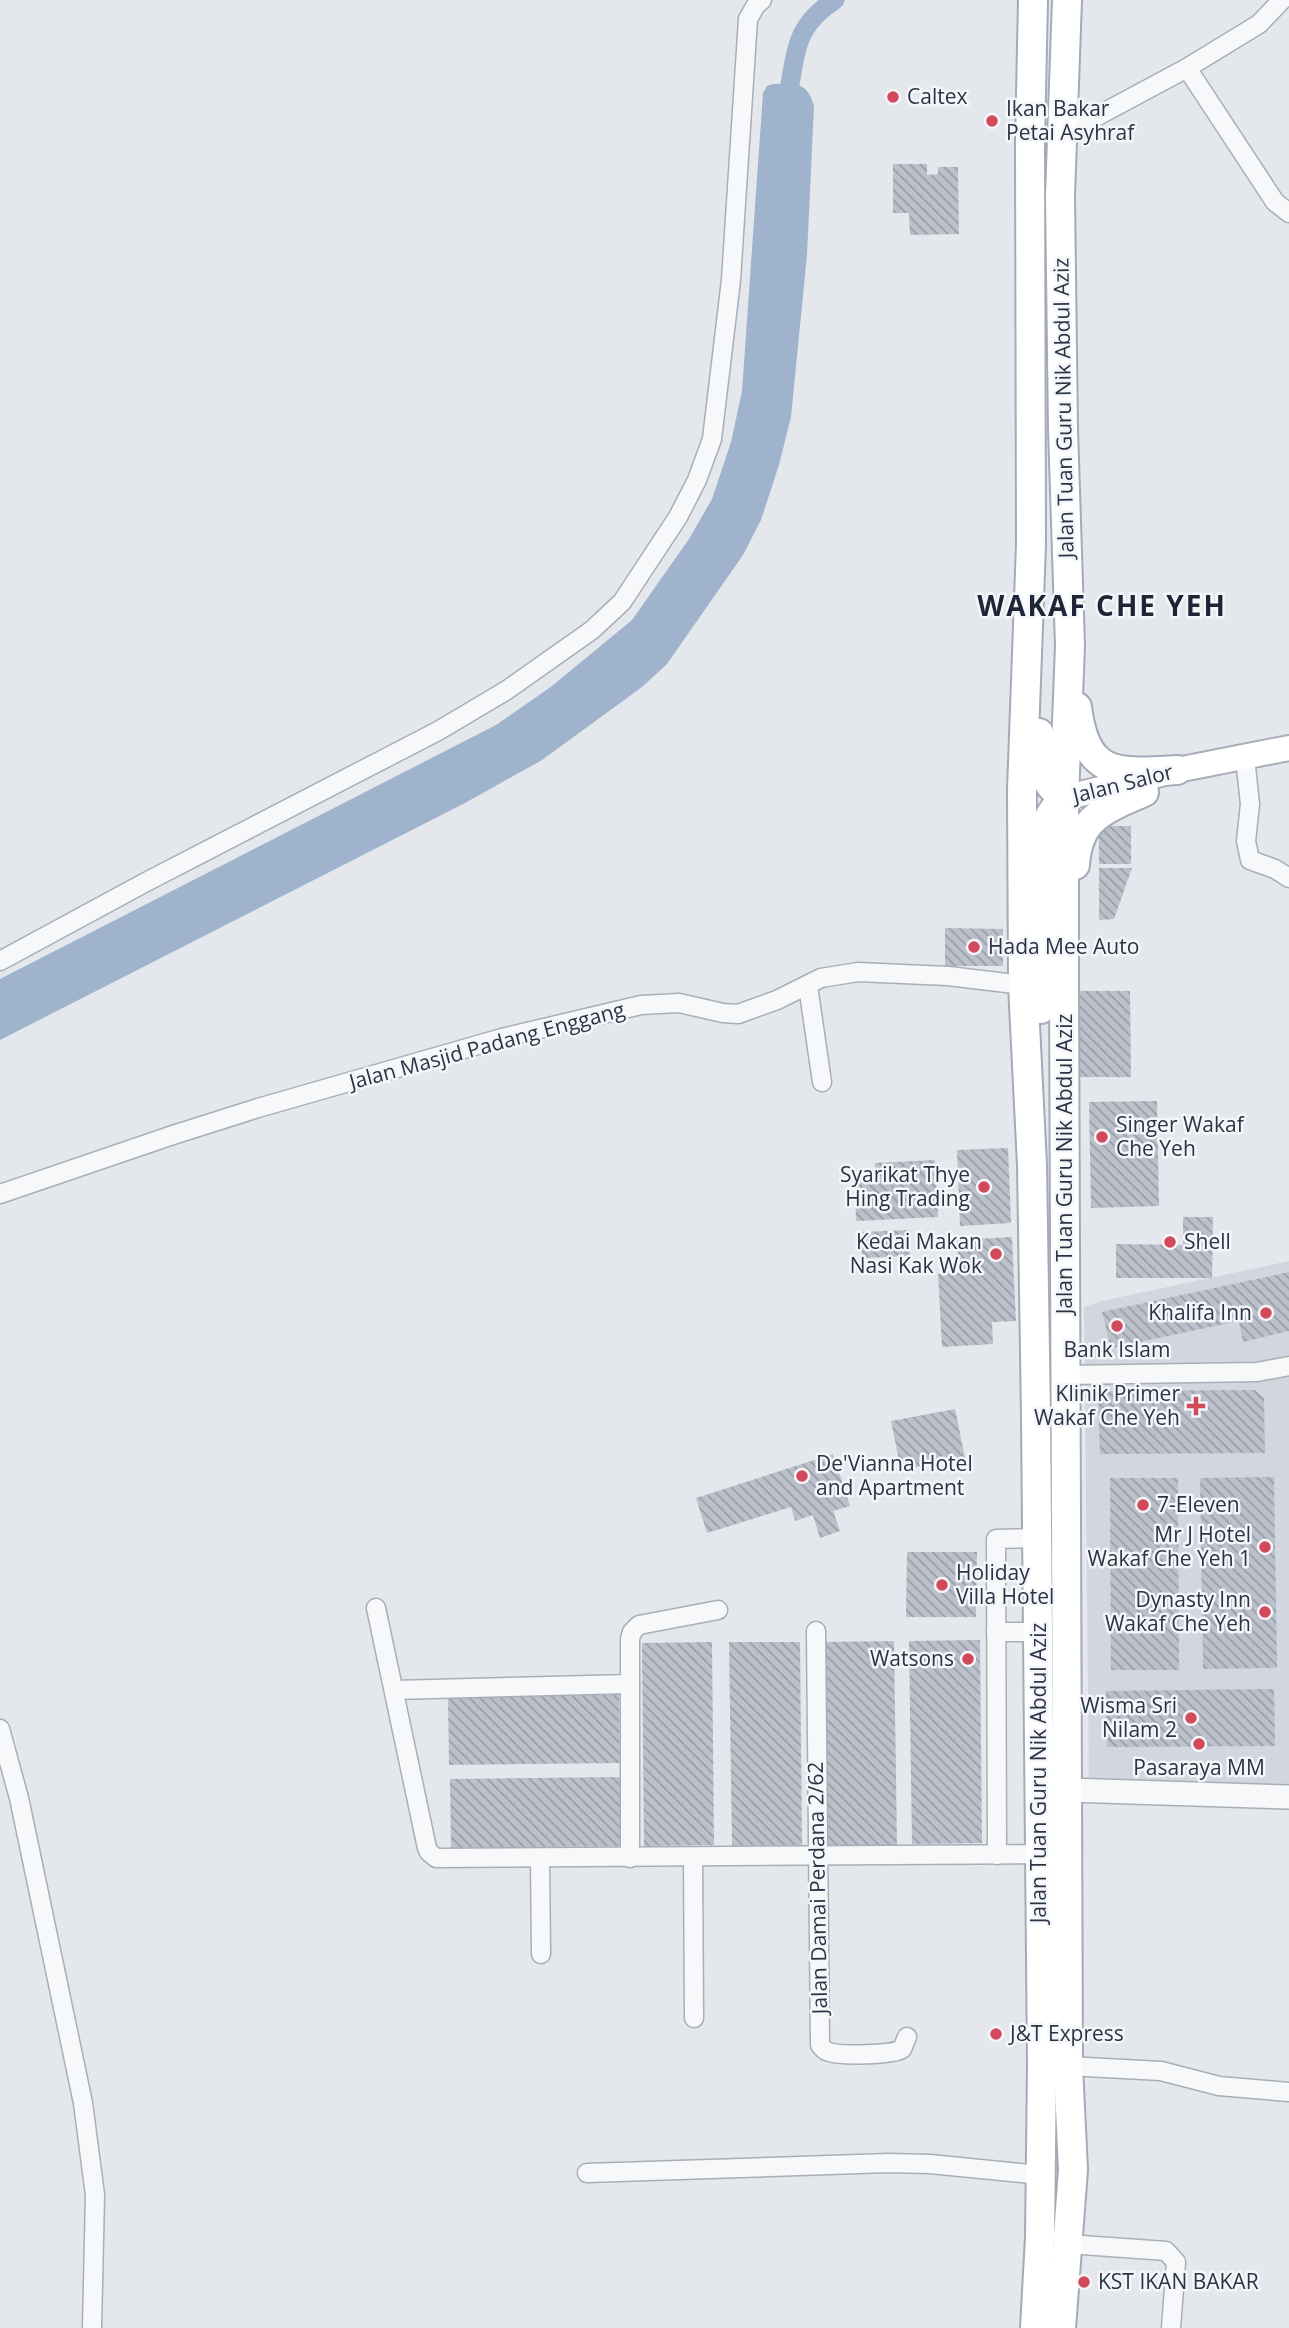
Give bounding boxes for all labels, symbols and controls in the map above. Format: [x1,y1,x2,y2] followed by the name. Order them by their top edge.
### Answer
[907,82,967,110] place label: Caltex
[885,89,901,105] marker: Caltex
[1006,94,1136,146] place label: Ikan Bakar Petai Asyhraf
[984,113,1000,129] marker: Ikan Bakar Petai Asyhraf
[1046,257,1080,561] street label: Jalan Tuan Guru Nik Abdul Aziz
[977,586,1227,624] district label: WAKAF CHE YEH
[1068,757,1176,809] street label: Jalan Salor
[988,932,1139,960] place label: Hada Mee Auto
[966,939,982,955] marker: Hada Mee Auto
[344,995,628,1096] street label: Jalan Masjid Padang Enggang
[1050,1014,1078,1316] street label: Jalan Tuan Guru Nik Abdul Aziz
[1116,1110,1246,1162] place label: Singer Wakaf Che Yeh
[1094,1129,1110,1145] marker: Singer Wakaf Che Yeh
[840,1160,970,1212] place label: Syarikat Thye Hing Trading
[976,1179,992,1195] marker: Syarikat Thye Hing Trading
[850,1227,982,1279] place label: Kedai Makan Nasi Kak Wok
[1184,1227,1231,1255] place label: Shell
[1162,1234,1178,1250] marker: Shell
[988,1246,1004,1262] marker: Kedai Makan Nasi Kak Wok
[1148,1298,1252,1326] place label: Khalifa Inn
[1258,1305,1274,1321] marker: Khalifa Inn
[1109,1318,1125,1334] marker: Bank Islam
[1064,1335,1170,1363] place label: Bank Islam
[1034,1379,1180,1431] place label: Klinik Primer Wakaf Che Yeh
[1186,1396,1206,1416] marker: Klinik Primer Wakaf Che Yeh
[816,1449,973,1501] place label: De'Vianna Hotel and Apartment
[794,1468,810,1484] marker: De'Vianna Hotel and Apartment
[1157,1490,1240,1518] place label: 7-Eleven
[1135,1497,1151,1513] marker: 7-Eleven
[1087,1520,1251,1572] place label: Mr J Hotel Wakaf Che Yeh 1
[1257,1539,1273,1555] marker: Mr J Hotel Wakaf Che Yeh 1
[956,1558,1054,1610] place label: Holiday Villa Hotel
[934,1577,950,1593] marker: Holiday Villa Hotel
[1105,1585,1251,1637] place label: Dynasty Inn Wakaf Che Yeh
[1257,1604,1273,1620] marker: Dynasty Inn Wakaf Che Yeh
[1024,1623,1052,1925] street label: Jalan Tuan Guru Nik Abdul Aziz
[870,1644,954,1672] place label: Watsons
[960,1651,976,1667] marker: Watsons
[1080,1691,1177,1743] place label: Wisma Sri Nilam 2
[1183,1710,1199,1726] marker: Wisma Sri Nilam 2
[1191,1736,1207,1752] marker: Pasaraya MM
[1133,1753,1265,1781] place label: Pasaraya MM
[801,1761,833,2017] street label: Jalan Damai Perdana 2/62
[1008,2019,1124,2047] place label: J&T Express
[988,2026,1004,2042] marker: J&T Express
[1098,2267,1259,2295] place label: KST IKAN BAKAR
[1076,2274,1092,2290] marker: KST IKAN BAKAR

